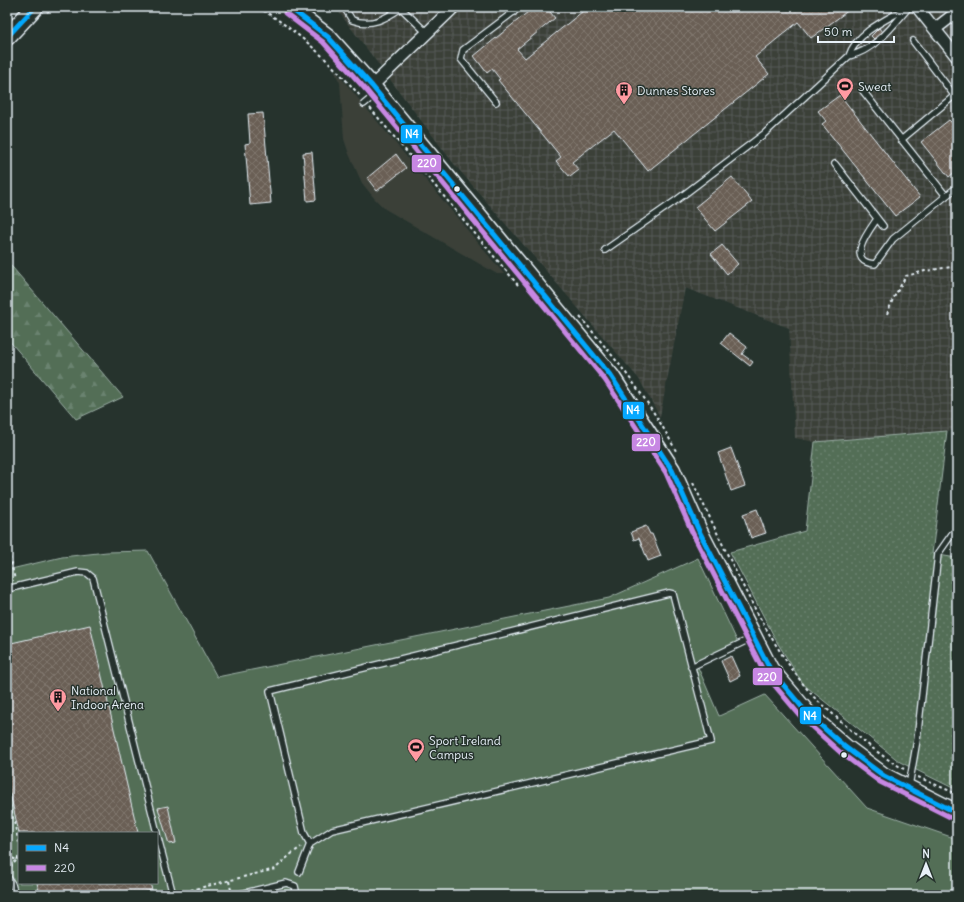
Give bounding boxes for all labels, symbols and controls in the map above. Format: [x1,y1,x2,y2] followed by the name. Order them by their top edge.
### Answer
[818,18,894,44] scale bar
[824,24,853,39] text: 50 m
[835,76,855,101] sports icon: Sweat
[858,79,891,94] place label: Sweat
[614,80,634,105] building icon: Dunnes Stores
[637,83,715,98] place label: Dunnes Stores
[400,124,423,144] line badge: N4
[405,127,420,141] text: N4
[411,154,442,173] line badge: 220
[417,156,437,170] text: 220
[452,184,462,194] unlabelled marker
[622,401,645,420] line badge: N4
[626,403,641,417] text: N4
[631,433,661,452] line badge: 220
[636,435,656,449] text: 220
[752,667,783,686] line badge: 220
[757,670,777,684] text: 220
[71,683,144,712] place label: National Indoor Arena
[48,687,68,712] building icon: National Indoor Arena
[799,706,822,725] line badge: N4
[803,709,818,723] text: N4
[429,733,501,762] place label: Sport Ireland Campus
[406,737,426,762] sports icon: Sport Ireland Campus
[839,750,849,760] unlabelled marker
[18,832,158,884] legend
[54,840,69,855] text: N4
[906,844,946,884] north arrow
[922,847,930,861] text: N
[54,860,75,875] text: 220

